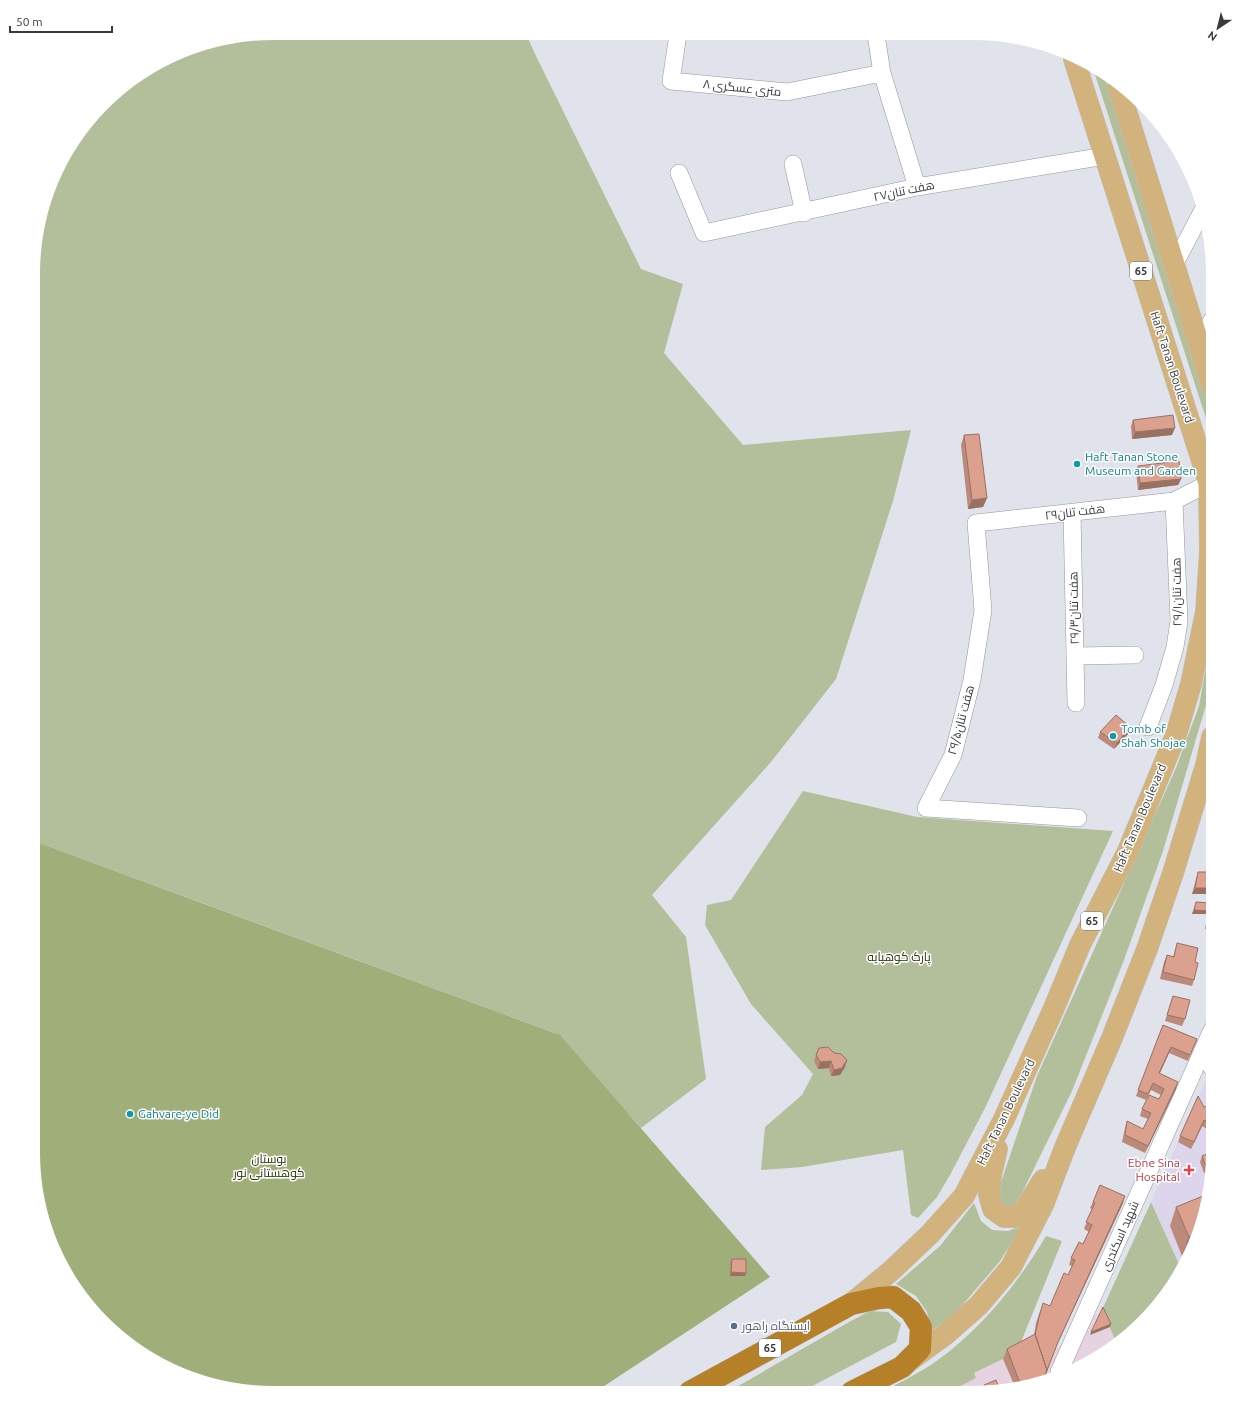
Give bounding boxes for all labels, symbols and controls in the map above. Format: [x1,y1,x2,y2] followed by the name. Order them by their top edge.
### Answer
[10,8,112,34] scale bar
[1198,8,1238,48] north arrow
[16,15,43,28] text: 50 m
[1205,29,1219,43] text: N
[702,77,782,99] street label: ۸ متری عسگری
[872,178,936,204] street label: هفت تنان۲۷
[1130,262,1152,280] road number: 65
[1148,309,1197,424] street label: Haft Tanan Boulevard
[1085,450,1196,477] place label: Haft Tanan Stone Museum and Garden
[1072,459,1082,469] marker: Haft Tanan Stone Museum and Garden
[1044,501,1106,523] street label: هفت تنان۲۹
[1169,558,1185,626] street label: ۲۹/۱هفت تنان
[1066,571,1082,645] street label: ۲۹/۳هفت تنان
[945,684,977,756] street label: ۲۹/۵هفت تنان
[1121,722,1186,749] place label: Tomb of Shah Shojae
[1108,731,1118,741] marker: Tomb of Shah Shojae
[1111,762,1168,874] street label: Haft Tanan Boulevard
[1081,912,1103,930] road number: 65
[867,950,931,966] park label: پارک کوهپایه
[974,1057,1037,1167] street label: Haft Tanan Boulevard
[138,1107,219,1120] place label: Gahvare-ye Did
[125,1109,135,1119] marker: Gahvare-ye Did
[232,1152,305,1180] park label: بوستان کوهستانی نور
[1128,1156,1180,1183] place label: Ebne Sina Hospital
[1183,1164,1195,1176] marker: Ebne Sina Hospital
[1098,1199,1142,1273] street label: شهید اسکندری
[741,1319,810,1333] place label: ایستگاه راهور
[729,1321,739,1331] marker: ایستگاه راهور
[759,1339,781,1357] road number: 65

